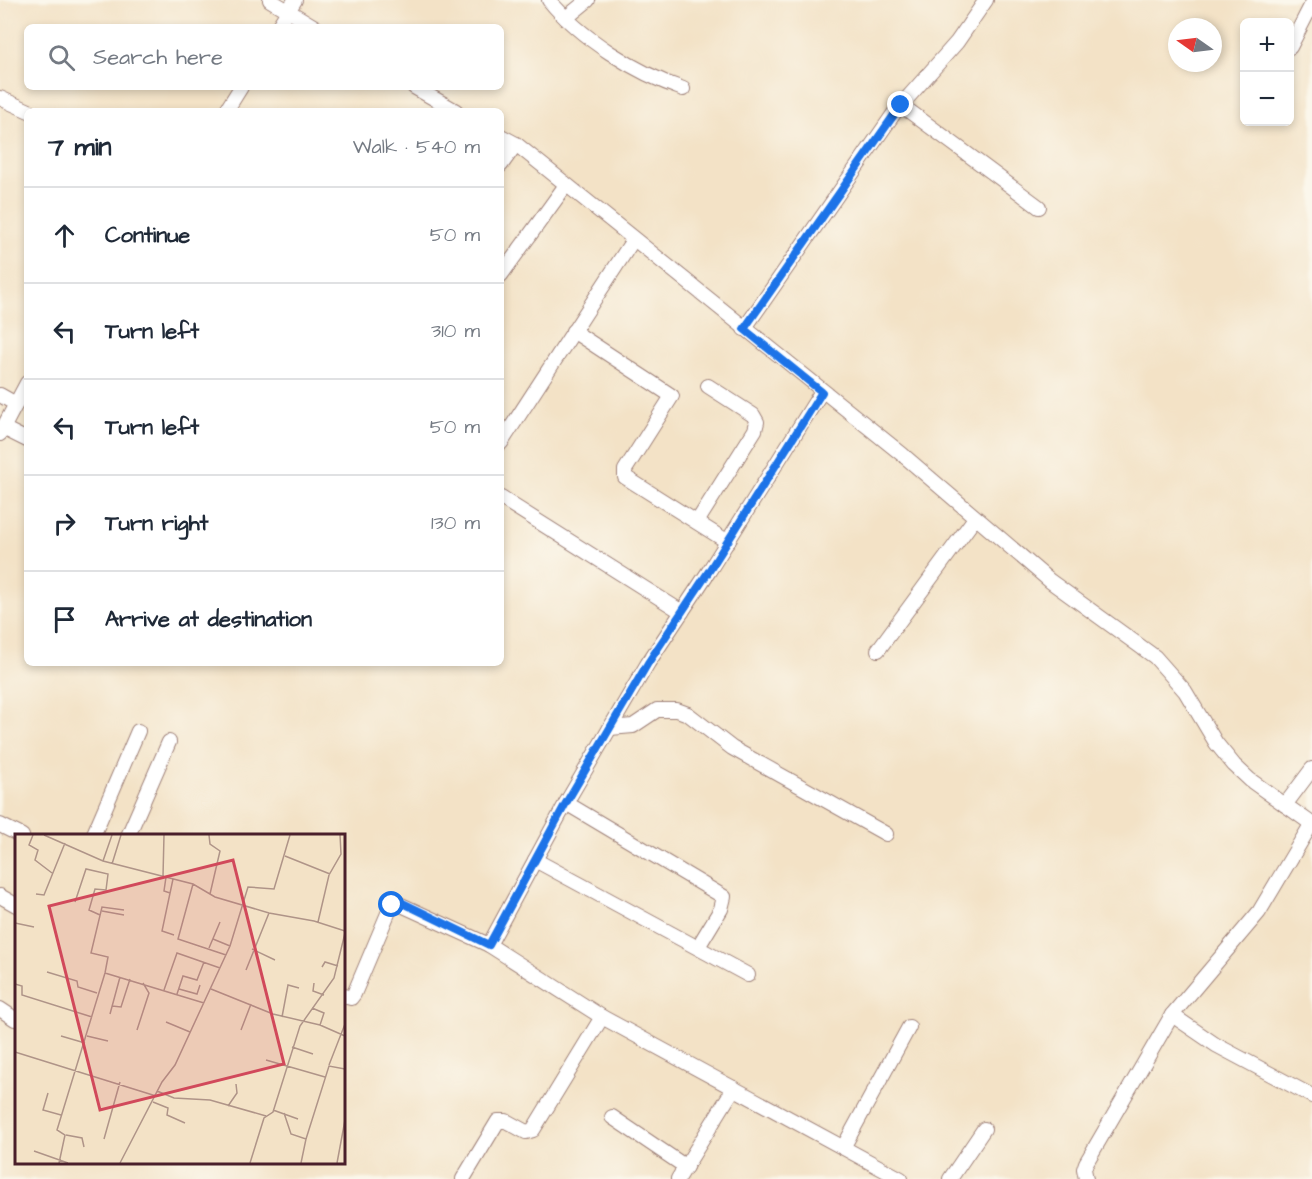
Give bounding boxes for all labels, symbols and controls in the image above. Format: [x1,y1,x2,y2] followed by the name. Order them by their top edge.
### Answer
[1168,18,1222,72] north arrow
[1240,18,1294,126] map controls
[1240,18,1294,72] button: +
[24,24,504,90] search box
[45,41,78,74] icon: search
[93,42,223,73] text: Search here
[1240,72,1294,126] button: −
[887,91,913,117] route end
[48,129,112,165] text: 7 min
[353,133,480,161] text: Walk · 540 m
[48,219,81,252] icon: ahead
[105,220,190,251] text: Continue
[430,221,480,249] text: 50 m
[48,315,81,348] icon: left
[105,316,199,347] text: Turn left
[431,317,480,345] text: 310 m
[48,411,81,444] icon: left
[105,412,199,443] text: Turn left
[430,413,480,441] text: 50 m
[48,507,81,540] icon: right
[105,508,208,539] text: Turn right
[431,509,480,537] text: 130 m
[48,603,81,636] icon: arrive
[105,604,312,635] text: Arrive at destination
[15,834,345,1164] inset map
[378,891,404,917] route start

